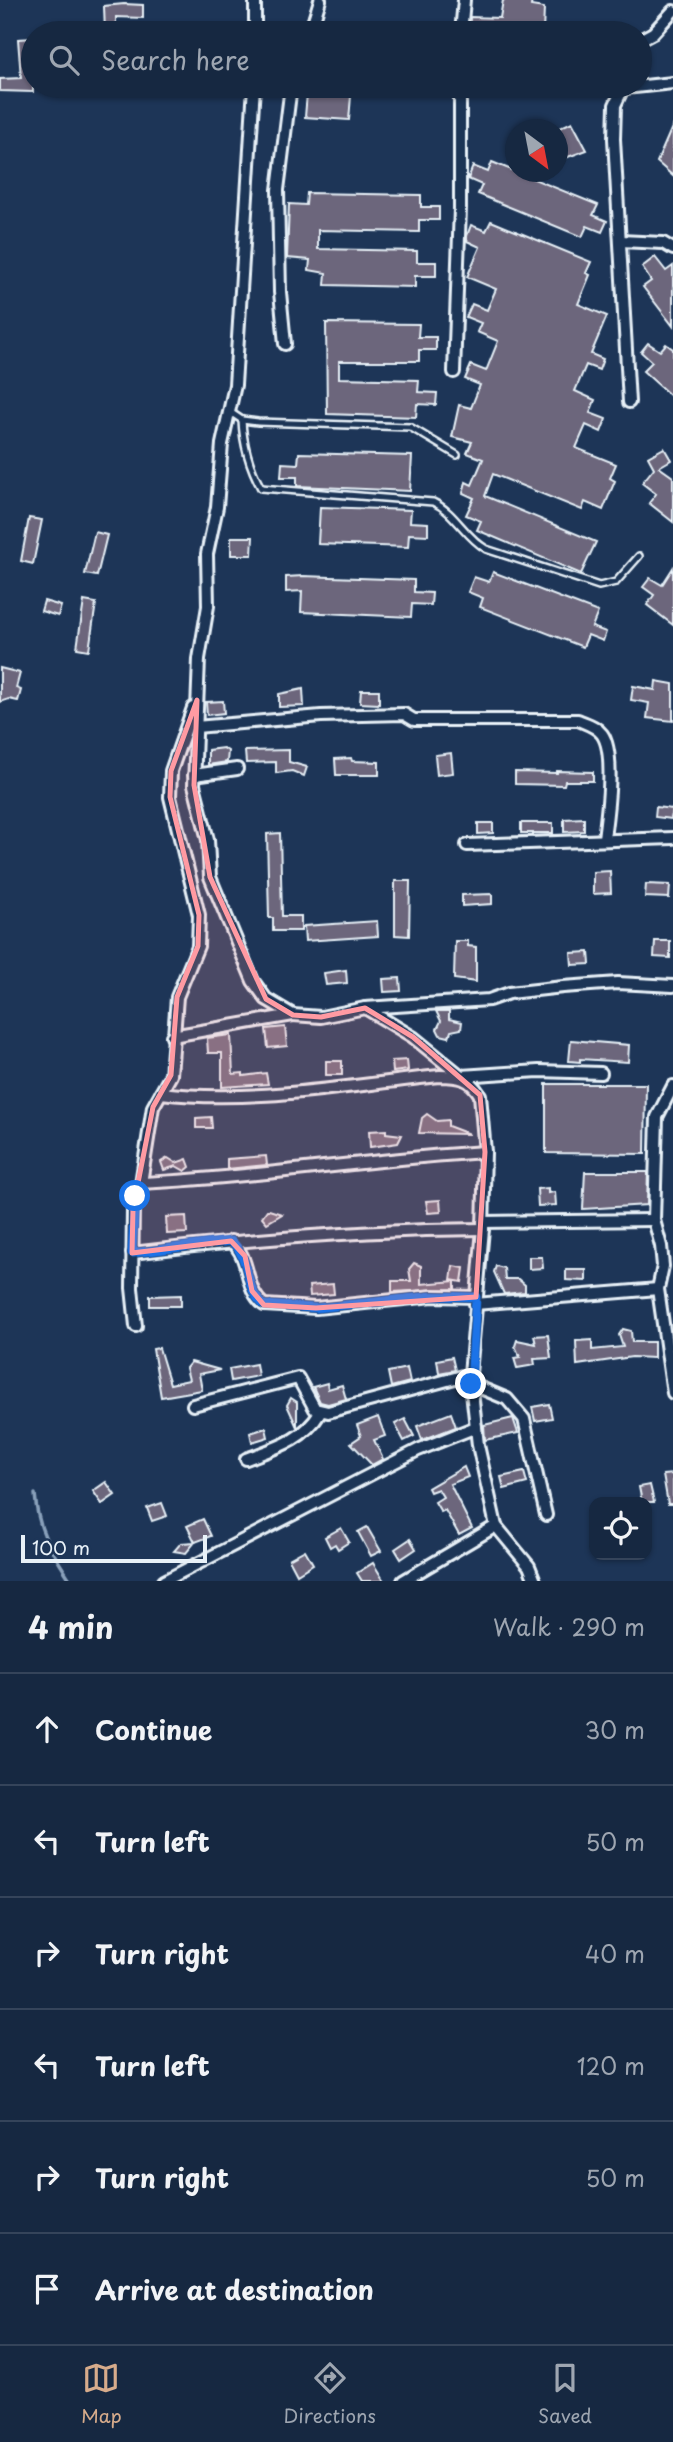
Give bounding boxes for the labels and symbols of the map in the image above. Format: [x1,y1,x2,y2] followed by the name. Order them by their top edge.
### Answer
[505,119,568,182] north arrow
[119,1180,150,1211] route start
[455,1368,486,1399] route end
[21,1532,206,1564] scale bar

